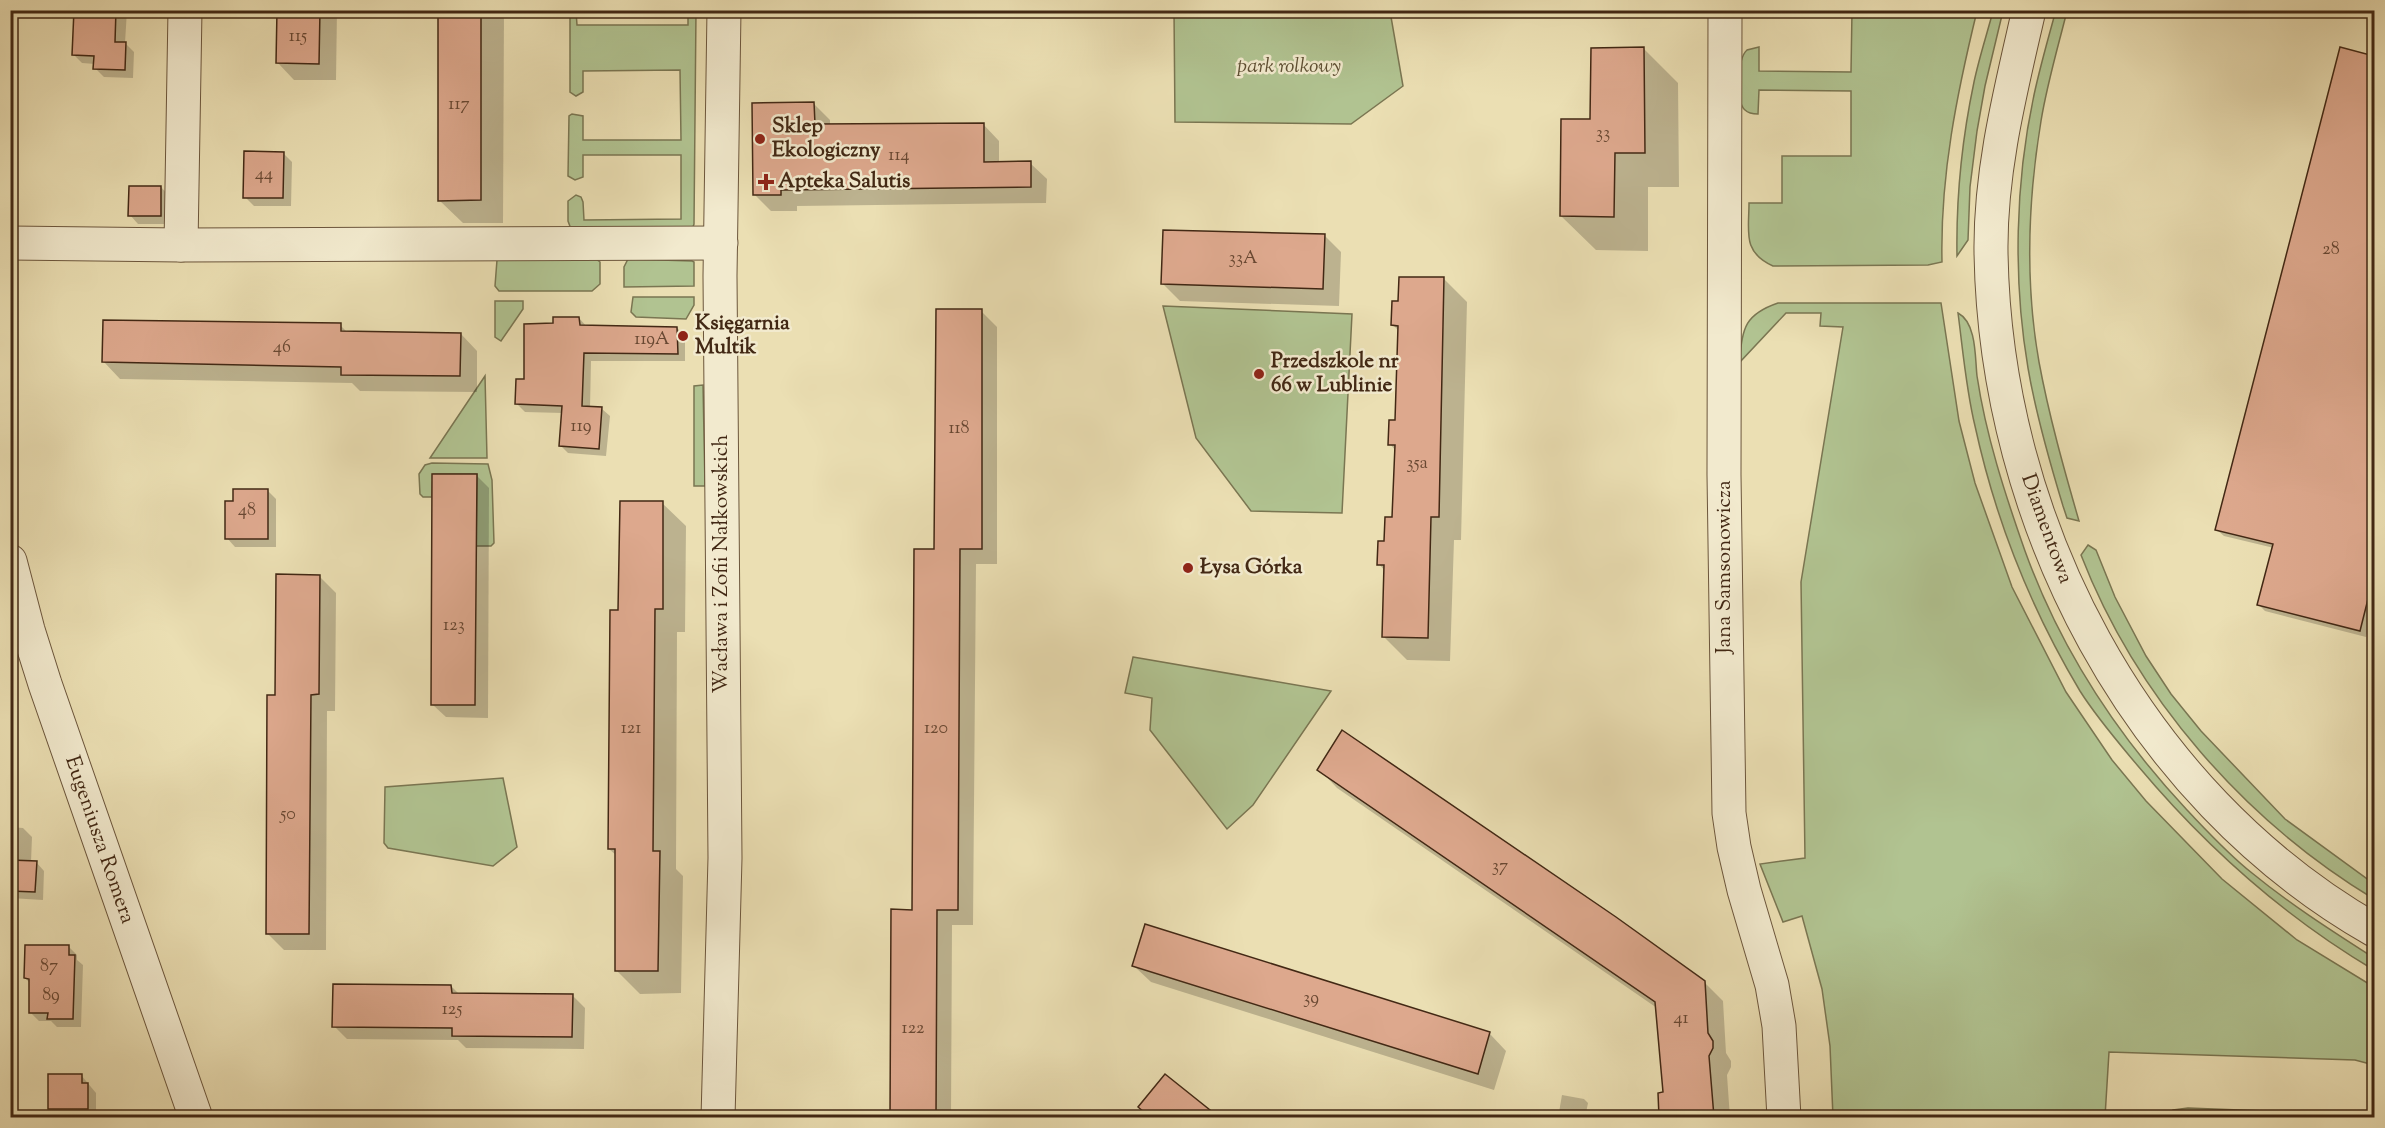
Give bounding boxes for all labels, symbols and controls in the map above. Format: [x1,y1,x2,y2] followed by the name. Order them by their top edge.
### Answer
[289,24,307,50] house number: 115
[1237,52,1341,82] park label: park rolkowy
[448,92,470,118] house number: 117
[772,112,881,166] place label: Sklep Ekologiczny
[1596,121,1610,147] house number: 33
[753,132,767,146] marker: Sklep Ekologiczny
[888,143,910,169] house number: 114
[255,162,273,188] house number: 44
[778,167,910,197] place label: Apteka Salutis
[759,175,773,189] marker: Apteka Salutis
[2322,237,2340,263] house number: 28
[1228,246,1258,272] house number: 33A
[695,309,790,363] place label: Księgarnia Multik
[634,327,670,353] house number: 119A
[676,329,690,343] marker: Księgarnia Multik
[273,335,291,361] house number: 46
[1271,347,1399,401] place label: Przedszkole nr 66 w Lublinie
[1252,367,1266,381] marker: Przedszkole nr 66 w Lublinie
[571,414,592,440] house number: 119
[948,416,970,442] house number: 118
[707,435,737,693] street label: Wacława i Zofii Nałkowskich
[1406,451,1428,477] house number: 35a
[2012,470,2080,588] street label: Diamentowa
[1710,480,1740,655] street label: Jana Samsonowicza
[238,498,256,524] house number: 48
[1200,553,1303,583] place label: Łysa Górka
[1181,561,1195,575] marker: Łysa Górka
[443,613,465,639] house number: 123
[621,716,641,742] house number: 121
[924,716,948,742] house number: 120
[56,752,142,928] street label: Eugeniusza Romera
[279,802,296,828] house number: 50
[1492,854,1508,880] house number: 37
[40,954,58,980] house number: 87
[42,983,60,1009] house number: 89
[1303,986,1319,1012] house number: 39
[442,997,462,1023] house number: 125
[1673,1006,1689,1032] house number: 41
[902,1016,925,1042] house number: 122

